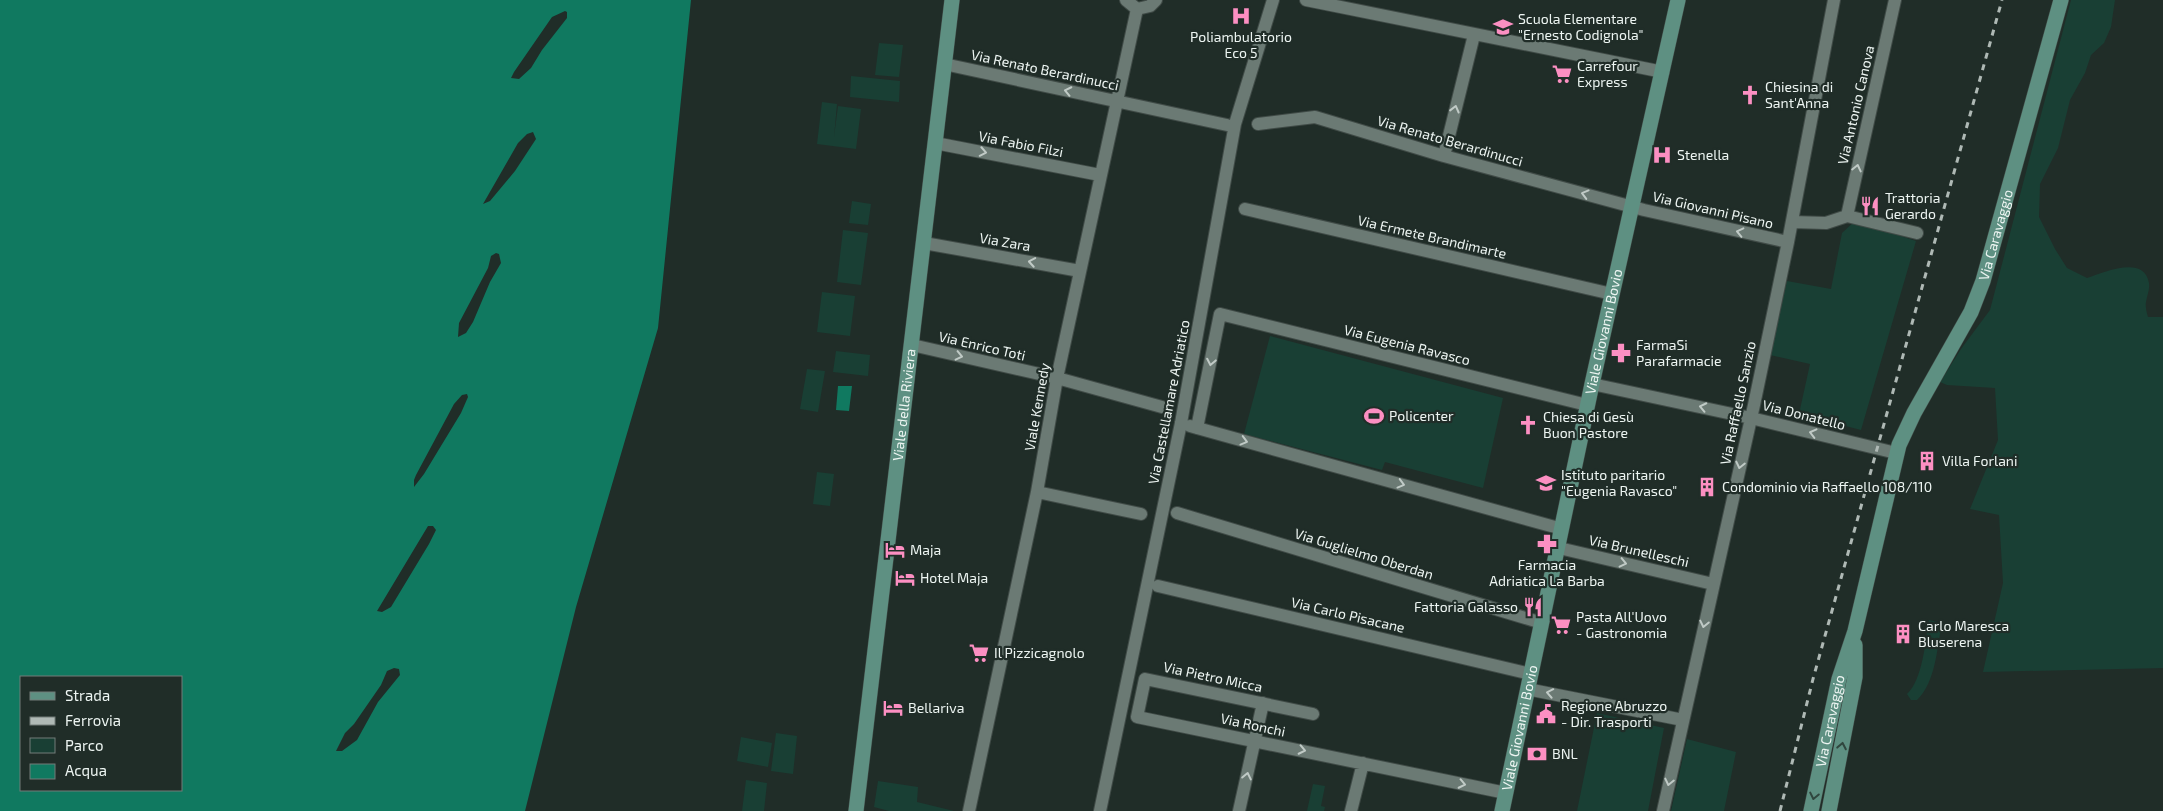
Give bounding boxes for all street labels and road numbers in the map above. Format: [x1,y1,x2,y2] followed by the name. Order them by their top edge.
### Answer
[1834,44,1878,166] street label: Via Antonio Canova
[970,46,1121,93] street label: Via Renato Berardinucci
[1375,112,1525,169] street label: Via Renato Berardinucci
[977,127,1065,160] street label: Via Fabio Filzi
[1651,187,1775,232] street label: Via Giovanni Pisano
[1975,187,2016,282] street label: Via Caravaggio
[1356,211,1508,262] street label: Via Ermete Brandimarte
[978,229,1032,254] street label: Via Zara
[1581,267,1626,396] street label: Viale Giovanni Bovio
[1144,318,1193,486] street label: Via Castellamare Adriatico
[1342,321,1472,368] street label: Via Eugenia Ravasco
[937,327,1027,364] street label: Via Enrico Toti
[1716,339,1759,466] street label: Via Raffaello Sanzio
[888,348,919,462] street label: Viale della Riviera
[1020,361,1053,452] street label: Viale Kennedy
[1761,396,1847,433] street label: Via Donatello
[1293,524,1436,583] street label: Via Guglielmo Oberdan
[1587,531,1691,570] street label: Via Brunelleschi
[1290,593,1407,636] street label: Via Carlo Pisacane
[1162,658,1264,695] street label: Via Pietro Micca
[1498,663,1541,792] street label: Viale Giovanni Bovio
[1812,672,1848,769] street label: Via Caravaggio
[1219,709,1287,740] street label: Via Ronchi

